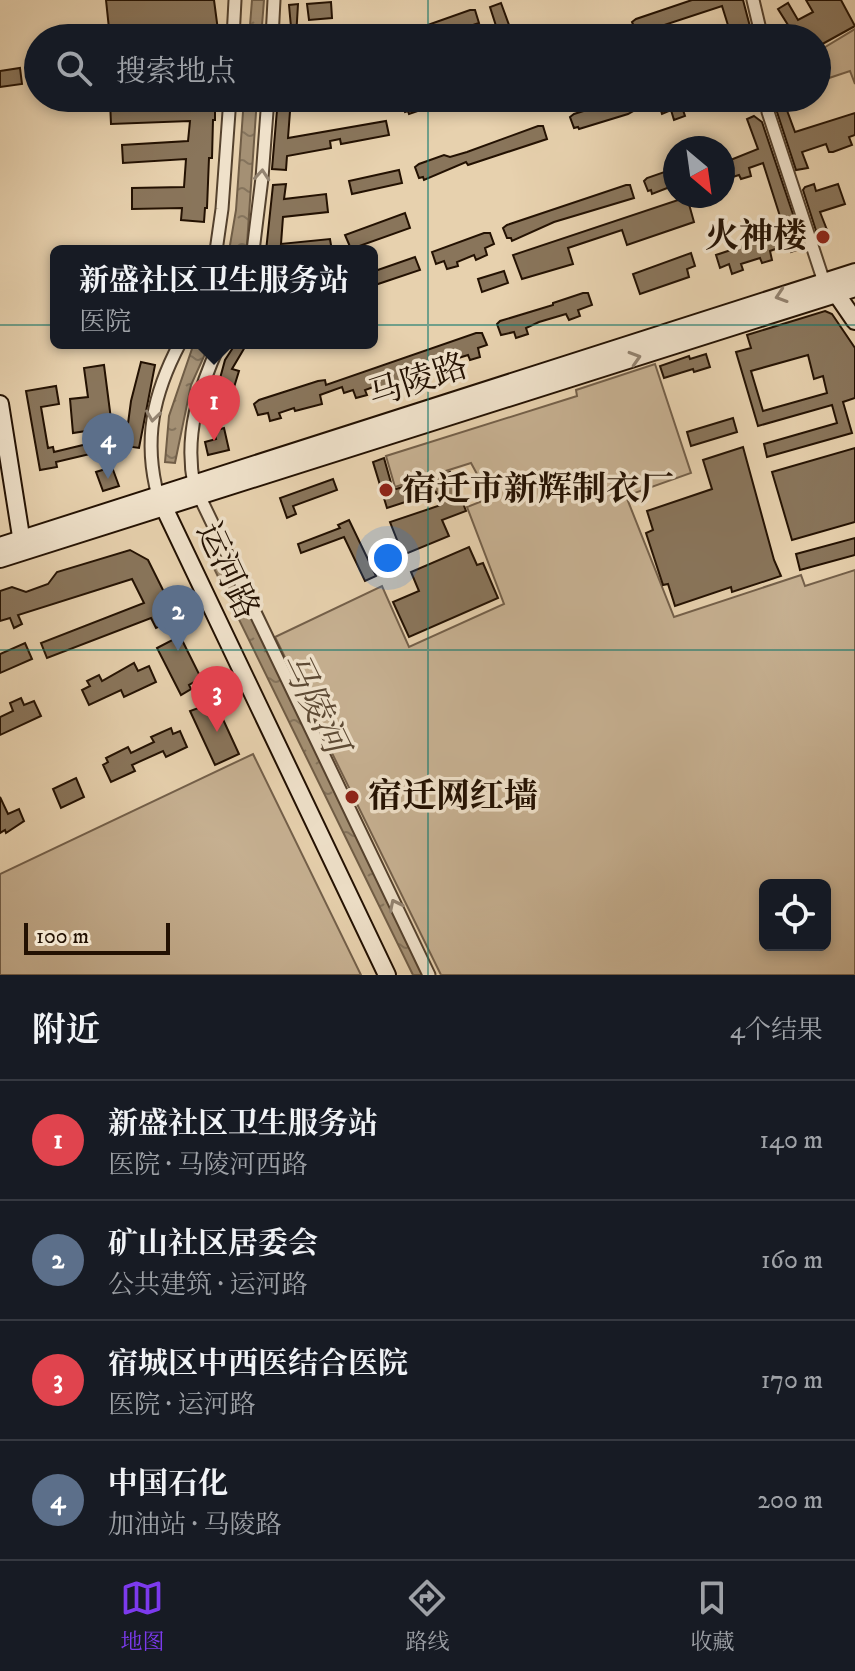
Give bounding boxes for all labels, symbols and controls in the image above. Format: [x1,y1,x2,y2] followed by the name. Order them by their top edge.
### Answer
[24,24,831,112] search box
[52,46,96,90] icon: search
[116,54,236,91] text: 搜索地点
[663,136,735,208] north arrow
[253,168,270,181] one-way arrow
[705,216,807,258] place label: 火神楼
[814,228,832,246] marker: 火神楼
[50,245,378,349] popup
[79,263,349,300] text: 新盛社区卫生服务站
[774,287,788,303] one-way arrow
[79,306,131,339] text: 医院
[363,345,473,417] street label: 马陵路
[628,351,641,367] one-way arrow
[188,375,240,441] pin: 1
[145,409,162,423] one-way arrow
[82,413,134,479] pin: 4
[402,469,674,511] place label: 宿迁市新辉制衣厂
[377,481,395,499] marker: 宿迁市新辉制衣厂
[186,516,268,626] street label: 运河路
[368,538,408,578] your location
[152,585,204,651] pin: 2
[269,645,360,767] water label: 马陵河
[191,666,243,732] pin: 3
[368,776,538,818] place label: 宿迁网红墙
[343,788,361,806] marker: 宿迁网红墙
[759,879,831,951] map controls
[759,879,831,951] button: locate
[389,898,405,913] one-way arrow
[24,919,170,955] scale bar
[36,923,89,950] text: 100 m
[32,1010,100,1052] text: 附近
[730,1014,823,1047] text: 4个结果
[108,1106,378,1143] text: 新盛社区卫生服务站
[53,1124,63,1157] text: 1
[759,1124,823,1157] text: 140 m
[108,1149,307,1182] text: 医院 · 马陵河西路
[108,1226,318,1263] text: 矿山社区居委会
[52,1244,64,1277] text: 2
[761,1244,823,1277] text: 160 m
[108,1269,307,1302] text: 公共建筑 · 运河路
[108,1346,408,1383] text: 宿城区中西医结合医院
[53,1364,63,1397] text: 3
[761,1364,823,1397] text: 170 m
[108,1389,255,1422] text: 医院 · 运河路
[108,1466,228,1503] text: 中国石化
[51,1484,65,1517] text: 4
[757,1484,823,1517] text: 200 m
[108,1509,281,1542] text: 加油站 · 马陵路
[120,1576,165,1656] tab: 地图
[405,1576,450,1656] tab: 路线
[690,1576,735,1656] tab: 收藏

